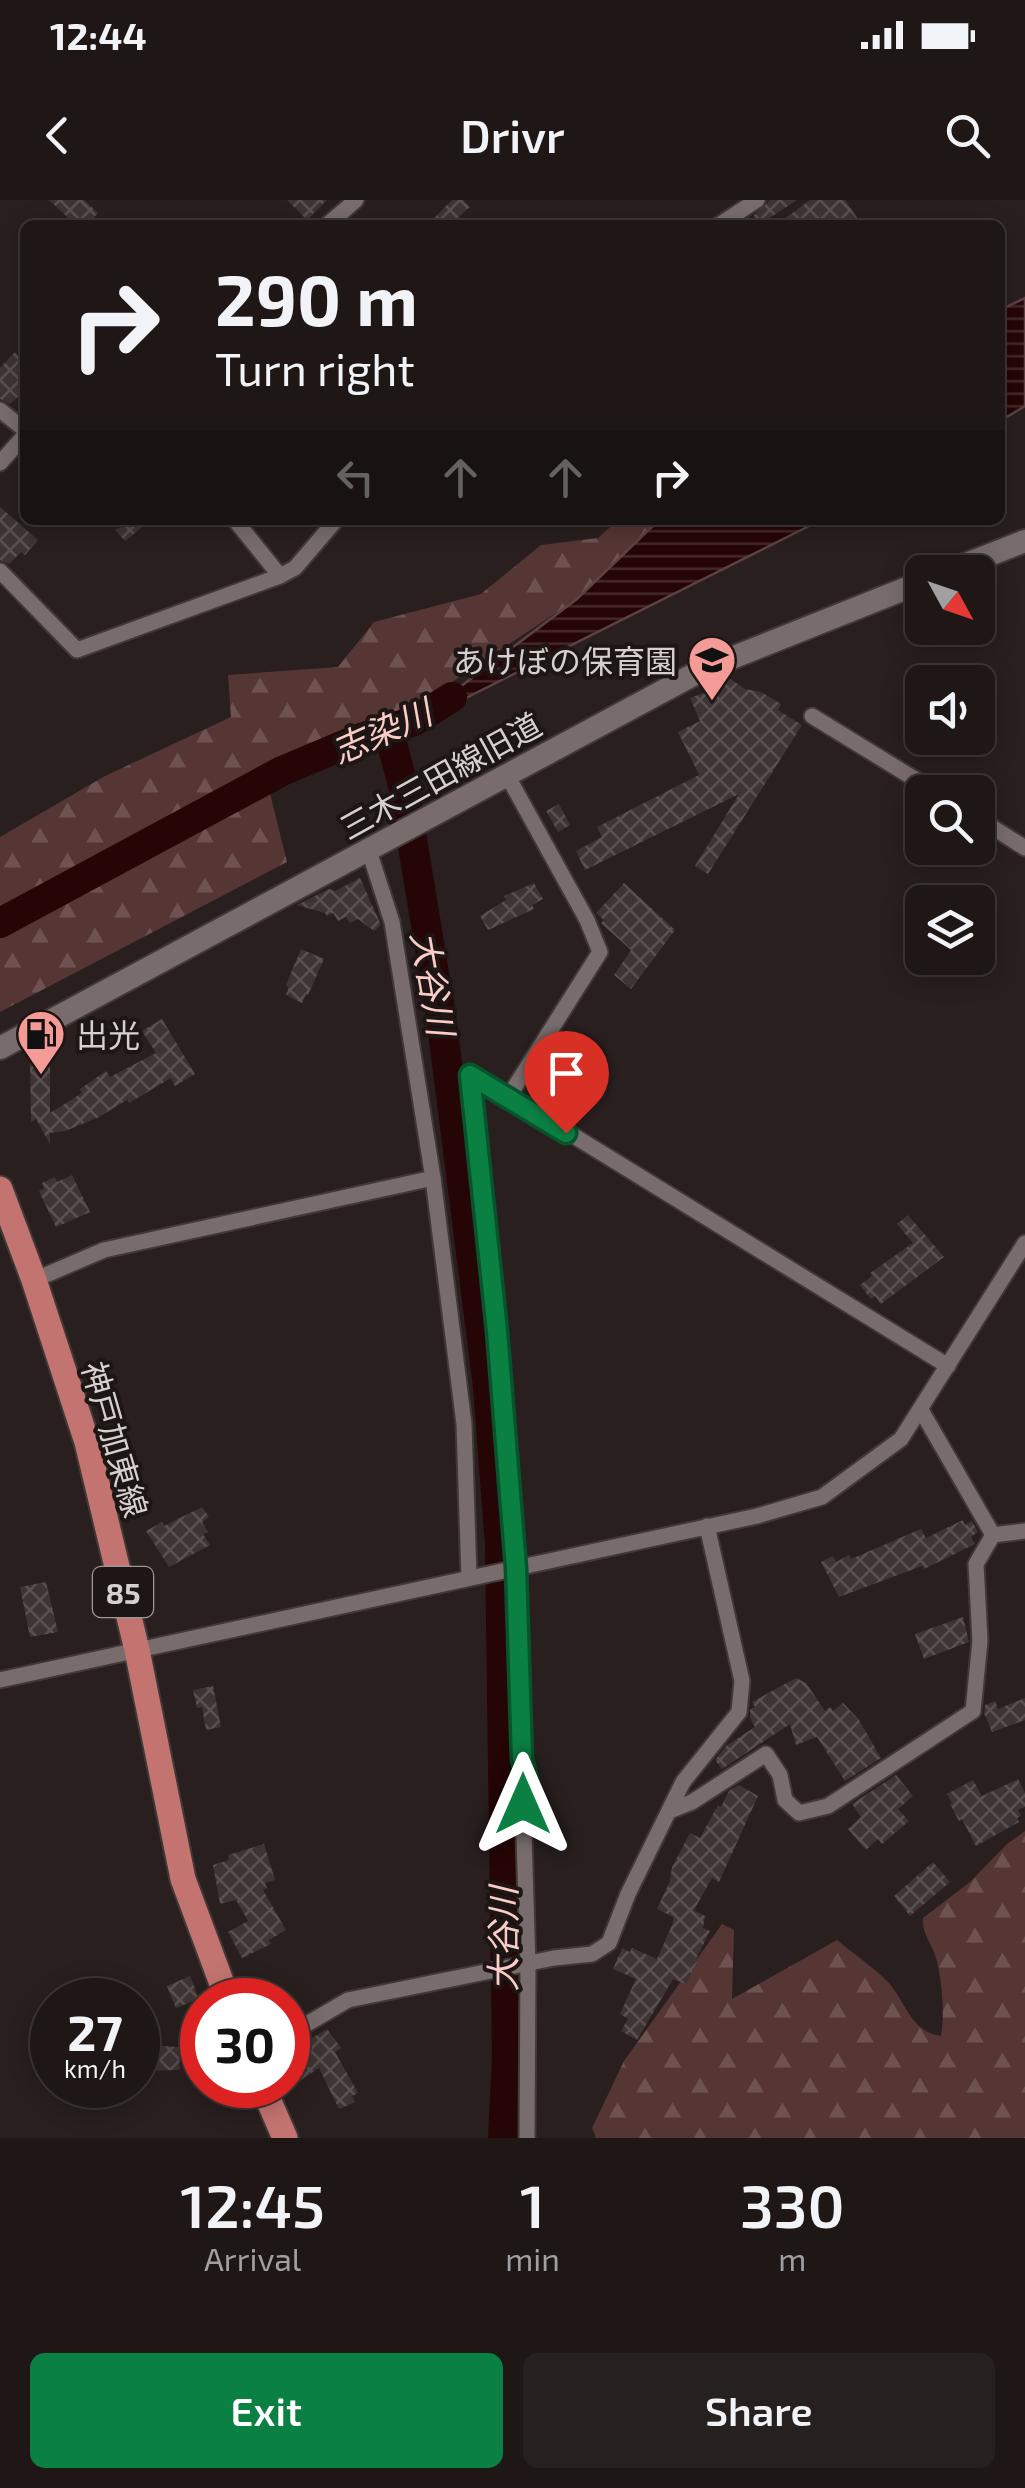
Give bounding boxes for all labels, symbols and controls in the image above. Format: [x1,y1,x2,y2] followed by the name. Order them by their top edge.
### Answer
[50,12,147,58] text: 12:44
[30,108,85,163] icon: back
[460,108,565,162] text: Drivr
[940,108,995,163] icon: search
[215,256,418,340] text: 290 m
[50,260,180,390] icon: right
[215,341,415,395] text: Turn right
[328,450,383,505] icon: left
[433,450,488,505] icon: ahead
[538,450,593,505] icon: ahead
[643,450,698,505] icon: right
[905,555,995,645] north arrow
[905,555,995,975] map controls
[686,634,738,702] school or university icon: あけぼの保育園
[453,641,677,679] place label: あけぼの保育園
[905,665,995,755] button: sound
[324,688,441,771] water label: 志染川
[333,704,547,846] street label: 三木三田線旧道
[905,775,995,865] button: search
[905,885,995,975] button: layers
[404,928,464,1042] water label: 大谷川
[15,1008,67,1076] fuel station icon: 出光
[76,1015,140,1053] place label: 出光
[524,1031,609,1134] pin
[539,1046,594,1101] icon: arrive
[76,1357,156,1521] street label: 神戸加東線
[93,1567,153,1617] road number: 85
[471,1752,575,1856] position arrow
[481,1883,523,1992] water label: 大谷川
[180,1978,310,2108] speed limit sign: 30
[67,2001,123,2061] text: 27
[64,2053,126,2083] text: km/h
[180,2168,325,2240] text: 12:45
[520,2168,545,2240] text: 1
[740,2168,845,2240] text: 330
[204,2239,301,2277] text: Arrival
[505,2239,560,2277] text: min
[778,2239,806,2277] text: m
[30,2353,503,2468] button: Exit
[523,2353,995,2468] button: Share

